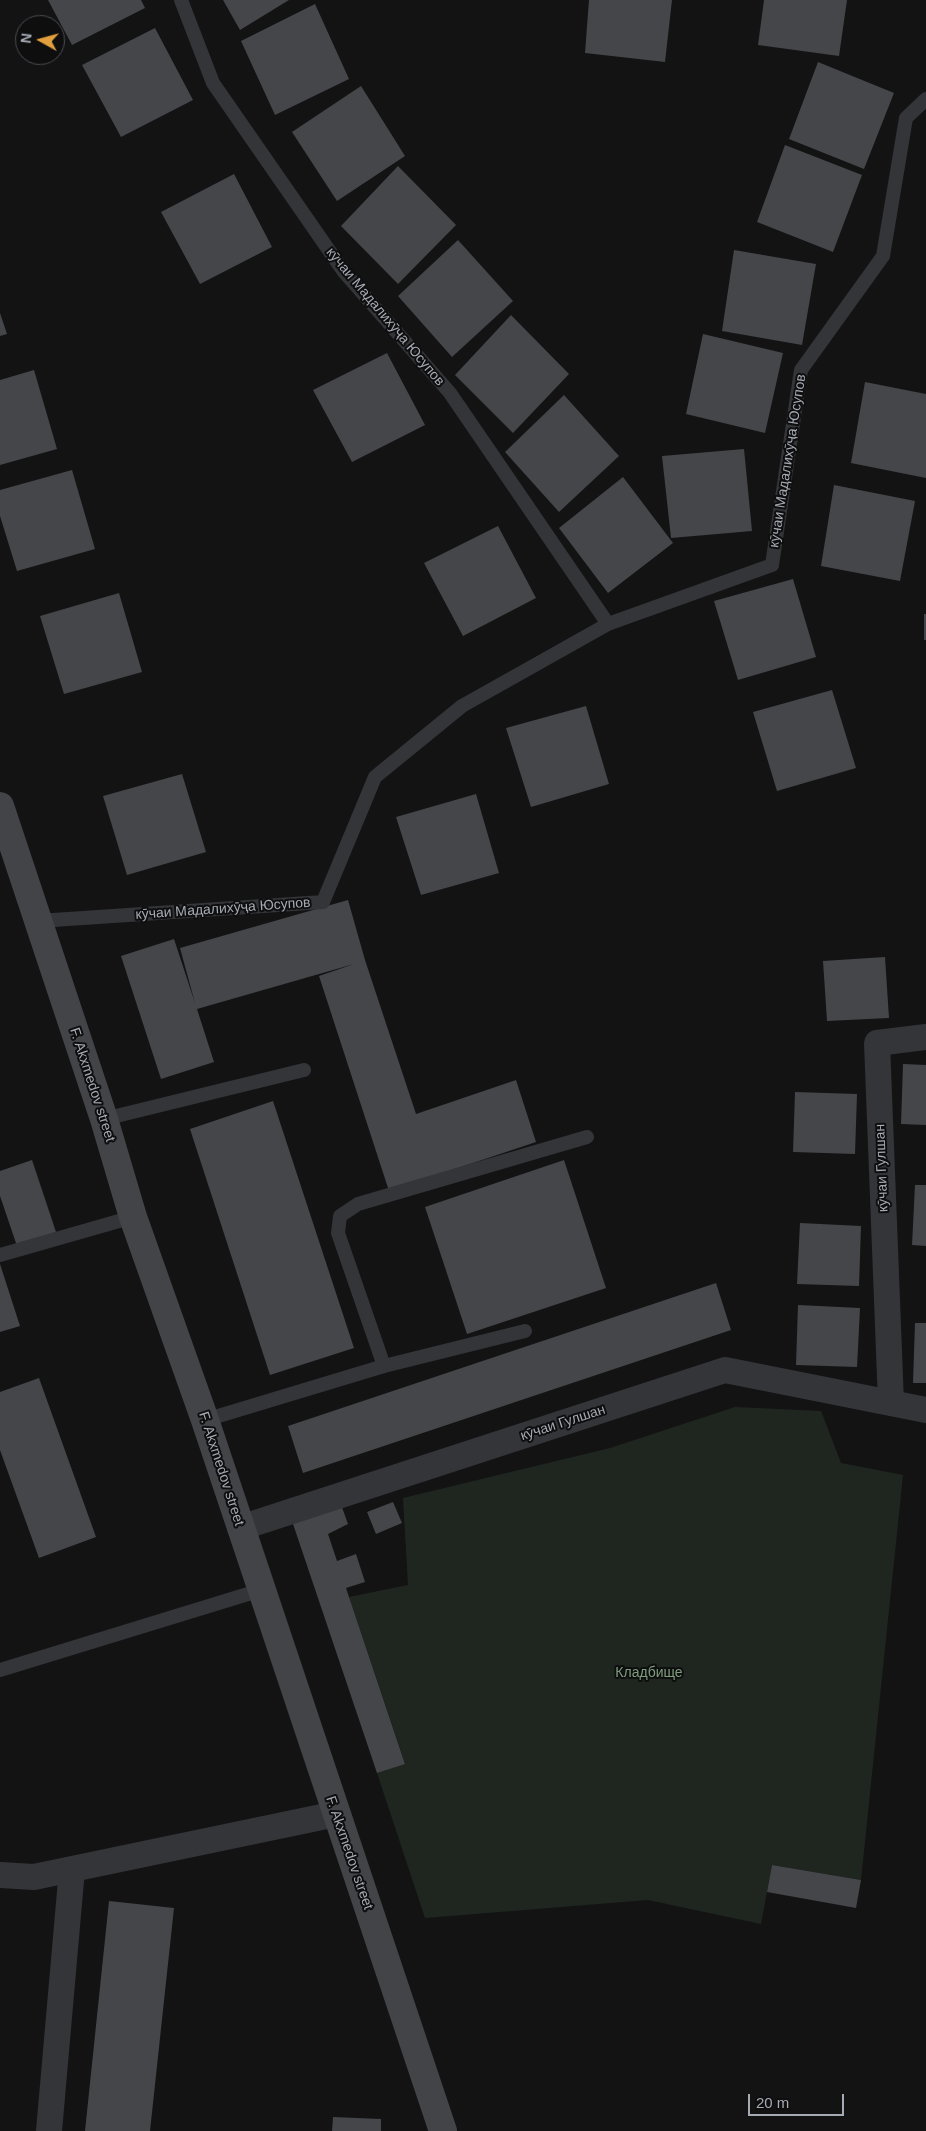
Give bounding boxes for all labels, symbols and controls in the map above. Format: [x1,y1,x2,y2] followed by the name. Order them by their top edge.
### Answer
[15,15,65,65] north arrow
[18,32,35,44] text: N
[322,244,448,390] street label: кӯчаи Мадалихӯҷа Юсупов
[766,373,810,549] street label: кӯчаи Мадалихӯҷа Юсупов
[135,895,311,923] street label: кӯчаи Мадалихӯҷа Юсупов
[66,1026,118,1144] street label: F. Akxmedov street
[872,1124,892,1212] street label: кӯчаи Гулшан
[518,1401,608,1445] street label: кӯчаи Гулшан
[195,1410,247,1528] street label: F. Akxmedov street
[615,1665,683,1681] park label: Кладбище
[322,1794,376,1912] street label: F. Akxmedov street
[751,2084,847,2116] scale bar
[756,2094,789,2111] text: 20 m

